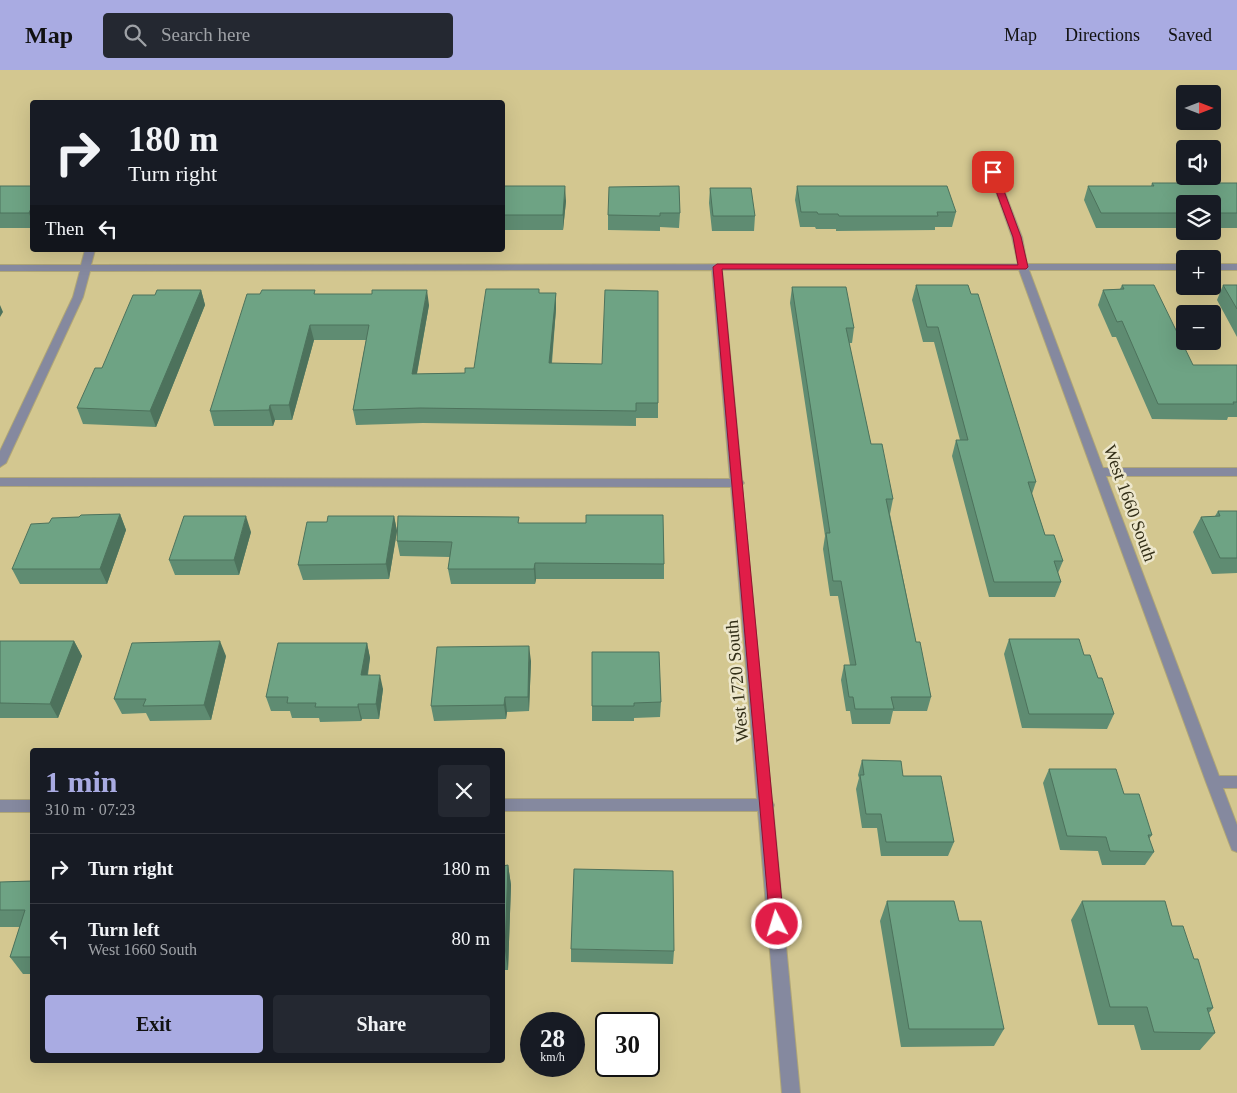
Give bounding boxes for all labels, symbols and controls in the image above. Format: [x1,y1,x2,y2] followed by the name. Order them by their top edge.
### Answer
[103,13,453,58] search box
[121,21,149,49] icon: search
[25,22,73,48] text: Map
[161,24,250,45] text: Search here
[1004,25,1037,45] text: Map
[1065,25,1140,45] text: Directions
[1168,25,1212,45] text: Saved
[1176,85,1221,130] north arrow
[1176,85,1221,350] map controls
[45,120,110,185] icon: right
[128,120,218,159] text: 180 m
[1176,140,1221,185] button: sound
[972,151,1014,193] pin
[979,158,1007,186] icon: arrive
[128,161,217,186] text: Turn right
[1176,195,1221,240] button: layers
[94,215,122,243] icon: left
[45,218,84,239] text: Then
[1176,250,1221,295] button: +
[1176,305,1221,350] button: −
[1100,442,1160,564] street label: West 1660 South
[722,619,752,743] street label: West 1720 South
[45,765,118,798] text: 1 min
[438,765,490,817] button: close
[45,801,135,818] text: 310 m · 07:23
[45,855,73,883] icon: right
[88,858,173,879] text: Turn right
[442,858,490,879] text: 180 m
[750,897,802,949] position arrow
[88,919,160,940] text: Turn left
[45,925,73,953] icon: left
[451,928,490,949] text: 80 m
[88,941,197,958] text: West 1660 South
[45,995,263,1053] button: Exit
[273,995,490,1053] button: Share
[595,1012,660,1077] speed limit sign: 30
[540,1025,565,1052] text: 28
[540,1050,565,1064] text: km/h

